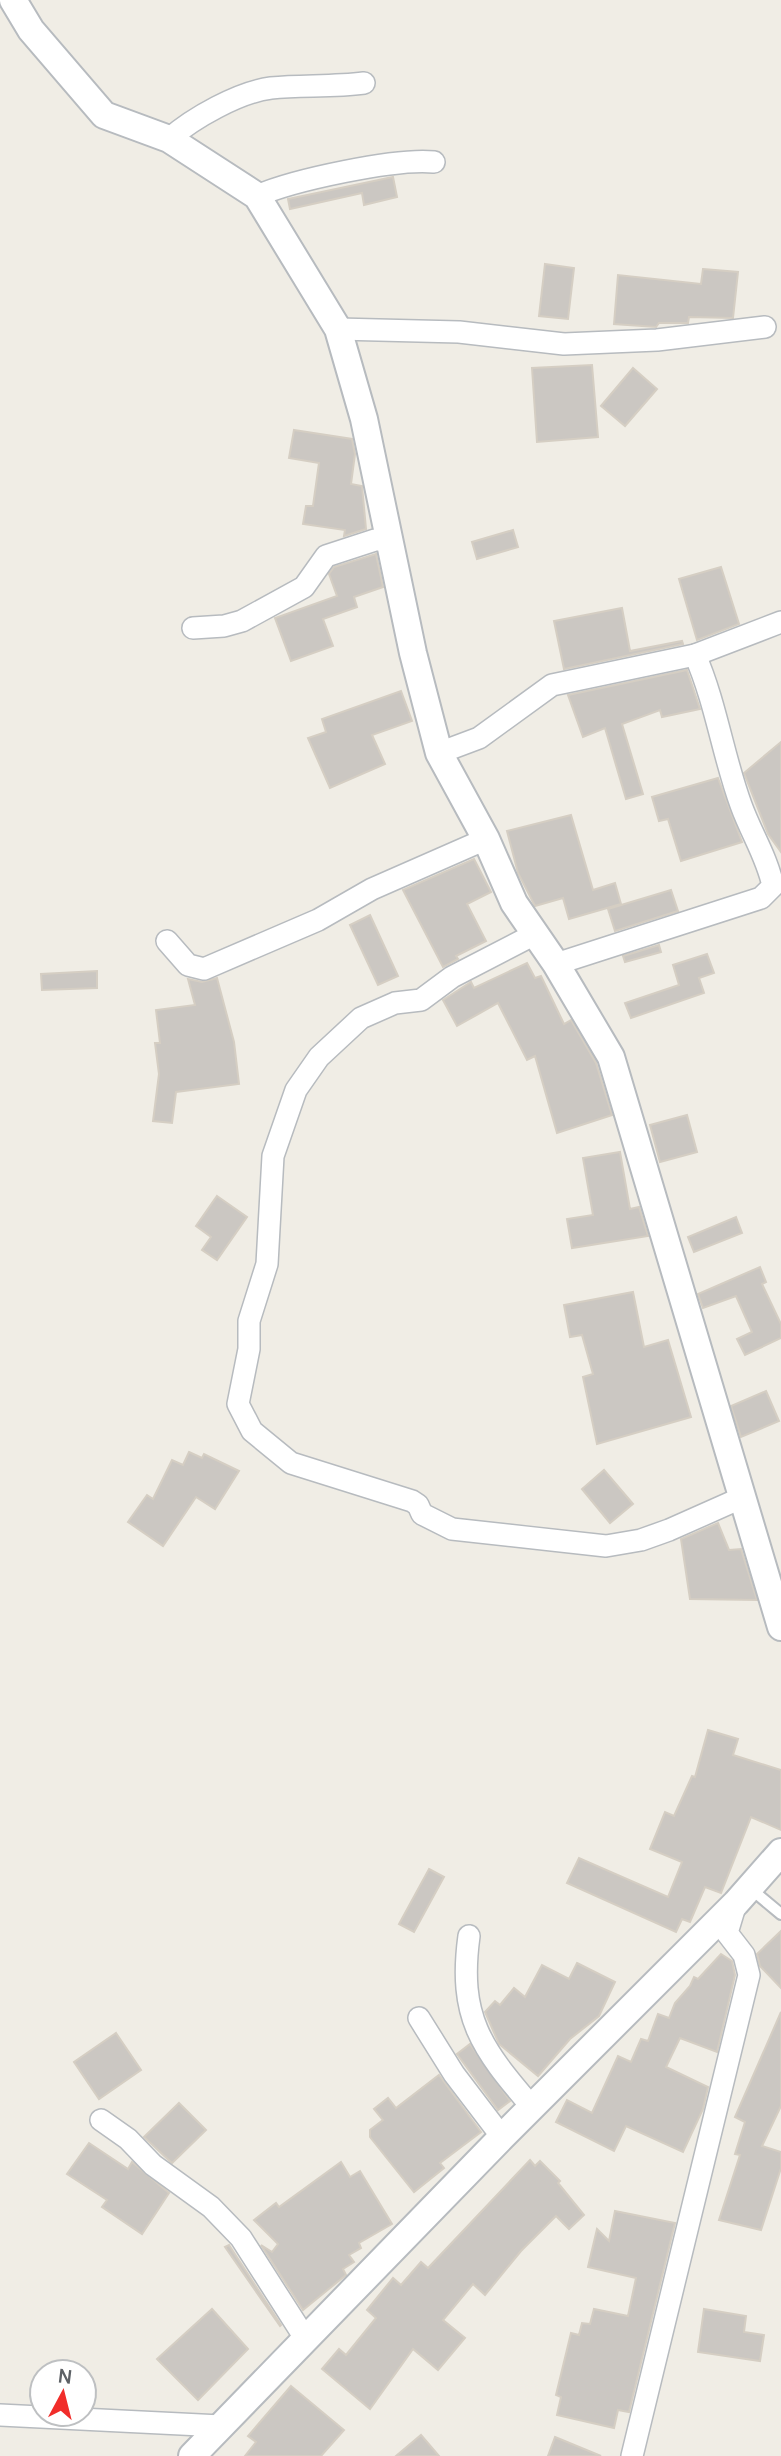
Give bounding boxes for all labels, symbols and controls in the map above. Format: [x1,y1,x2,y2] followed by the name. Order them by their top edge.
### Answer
[28,2358,98,2428] north arrow
[57,2362,73,2390] text: N

